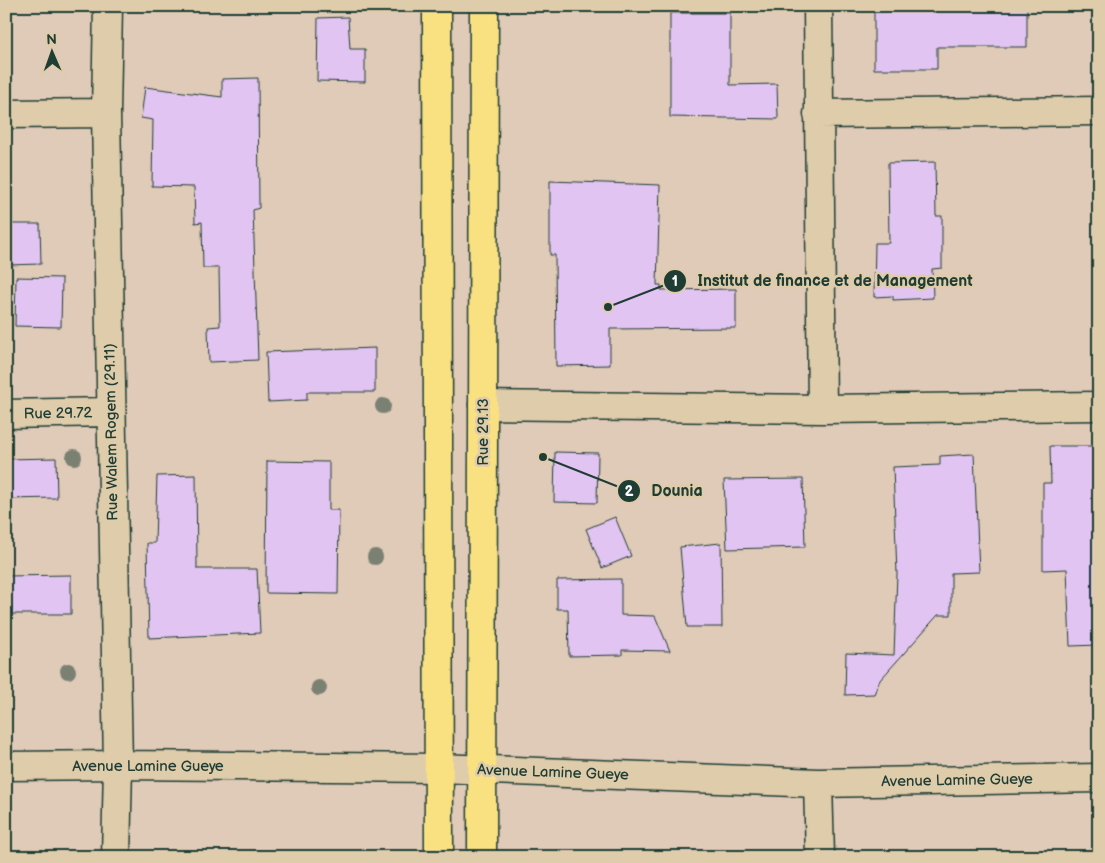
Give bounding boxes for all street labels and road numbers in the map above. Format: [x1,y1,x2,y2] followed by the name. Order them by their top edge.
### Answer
[100,343,123,521] street label: Rue Walem Rogem (29.11)
[474,398,493,466] street label: Rue 29.13
[24,403,93,424] street label: Rue 29.72
[72,757,224,776] street label: Avenue Lamine Gueye
[477,760,629,785] street label: Avenue Lamine Gueye
[881,770,1033,791] street label: Avenue Lamine Gueye

